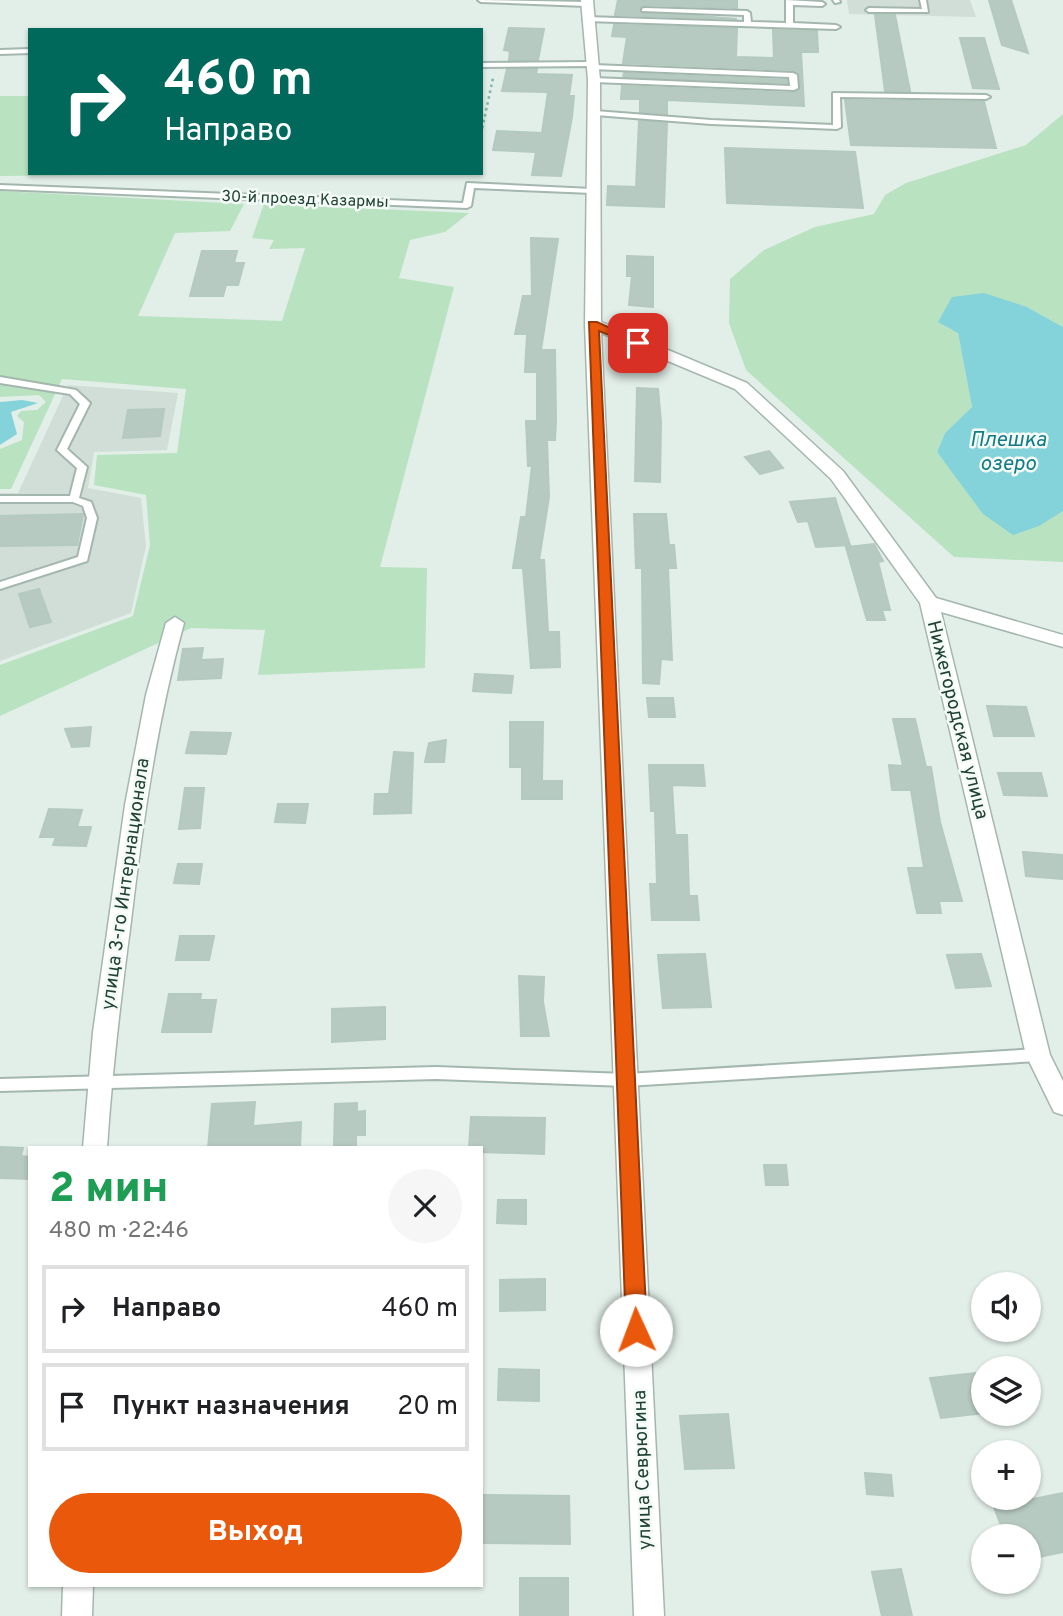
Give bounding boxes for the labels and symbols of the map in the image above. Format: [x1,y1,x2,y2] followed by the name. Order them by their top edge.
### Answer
[221,187,389,213] street label: 30-й проезд Казармы
[608,313,668,373] pin
[970,427,1046,478] water label: Плешка озеро
[921,618,993,822] street label: Нижегородская улица
[96,756,156,1012] street label: улица 3-го Интернационала
[599,1293,673,1367] position arrow
[628,1390,658,1550] street label: улица Севрюгина

